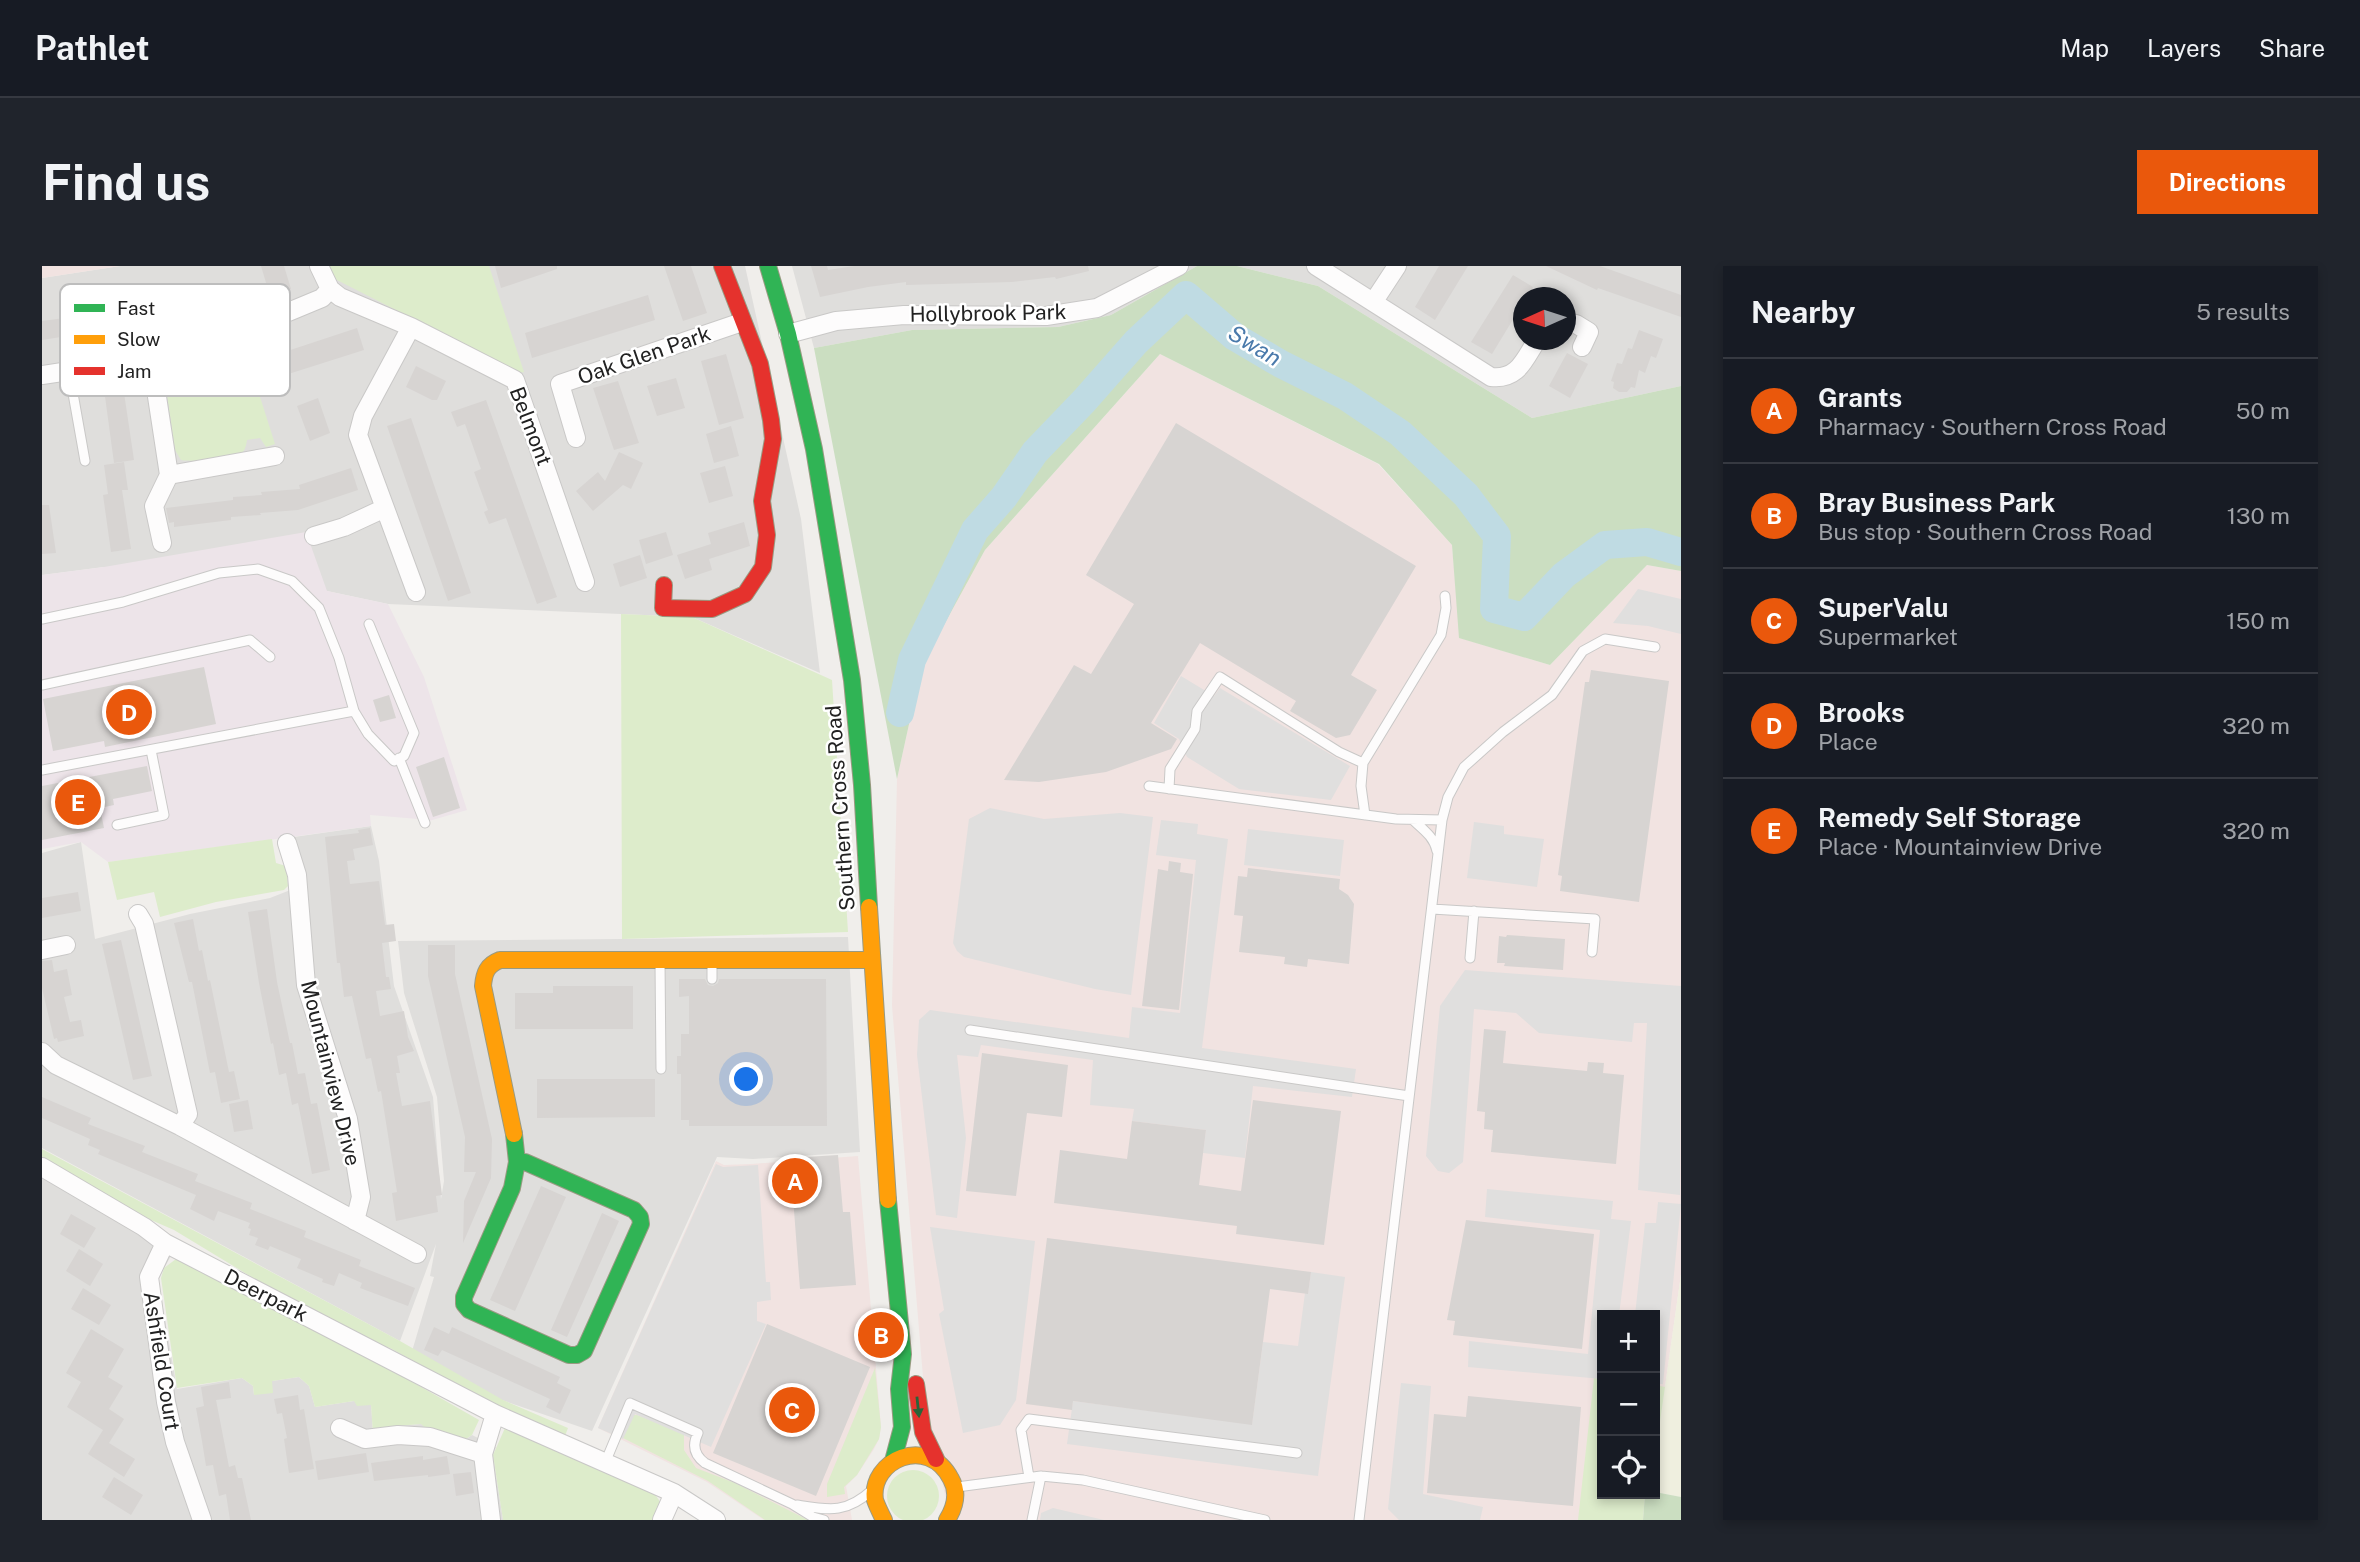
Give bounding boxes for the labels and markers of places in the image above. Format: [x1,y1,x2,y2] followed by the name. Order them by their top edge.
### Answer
[106,686,152,738] pin: D
[55,776,101,828] pin: E
[772,1155,818,1207] pin: A
[858,1309,904,1361] pin: B
[769,1384,815,1436] pin: C

